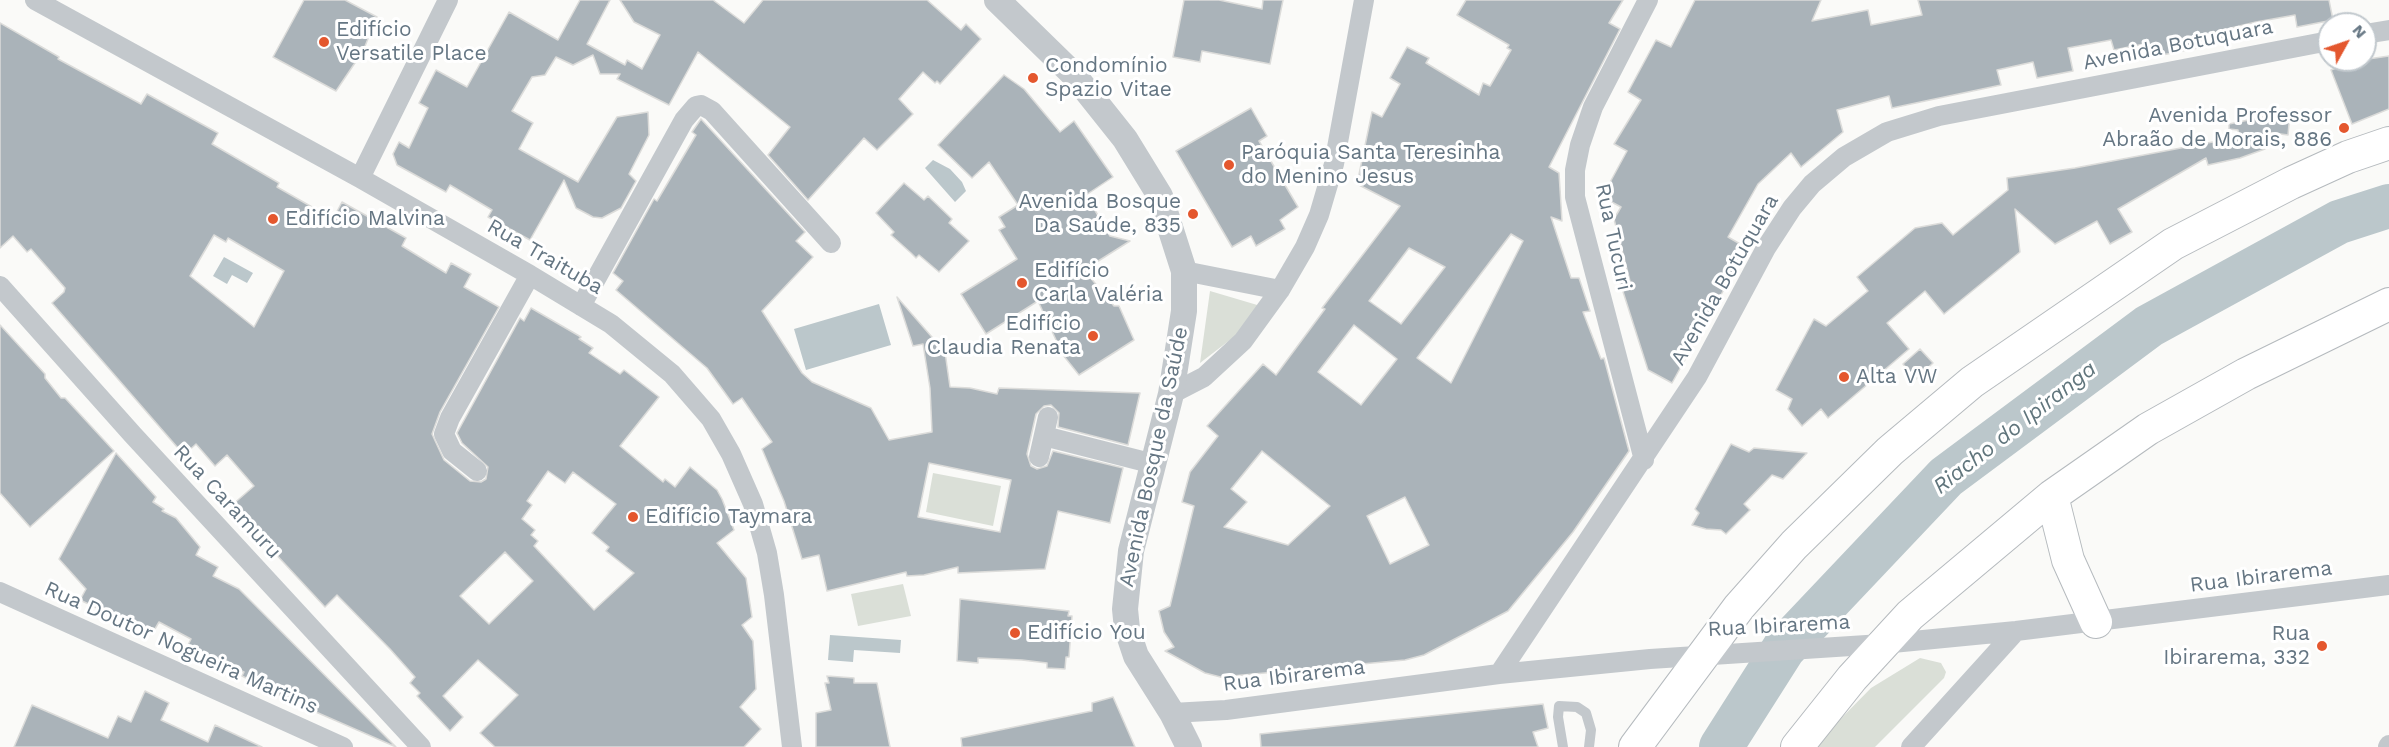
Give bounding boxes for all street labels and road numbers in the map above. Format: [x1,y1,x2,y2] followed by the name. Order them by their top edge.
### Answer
[2081,14,2275,76] street label: Avenida Botuquara
[1589,181,1637,293] street label: Rua Tucuri
[1666,190,1784,370] street label: Avenida Botuquara
[483,214,607,300] street label: Rua Traituba
[1114,325,1194,589] street label: Avenida Bosque da Saúde
[168,440,286,564] street label: Rua Caramuru
[2188,556,2334,598] street label: Rua Ibirarema
[40,576,322,720] street label: Rua Doutor Nogueira Martins
[1707,610,1851,642] street label: Rua Ibirarema
[1221,655,1367,697] street label: Rua Ibirarema

